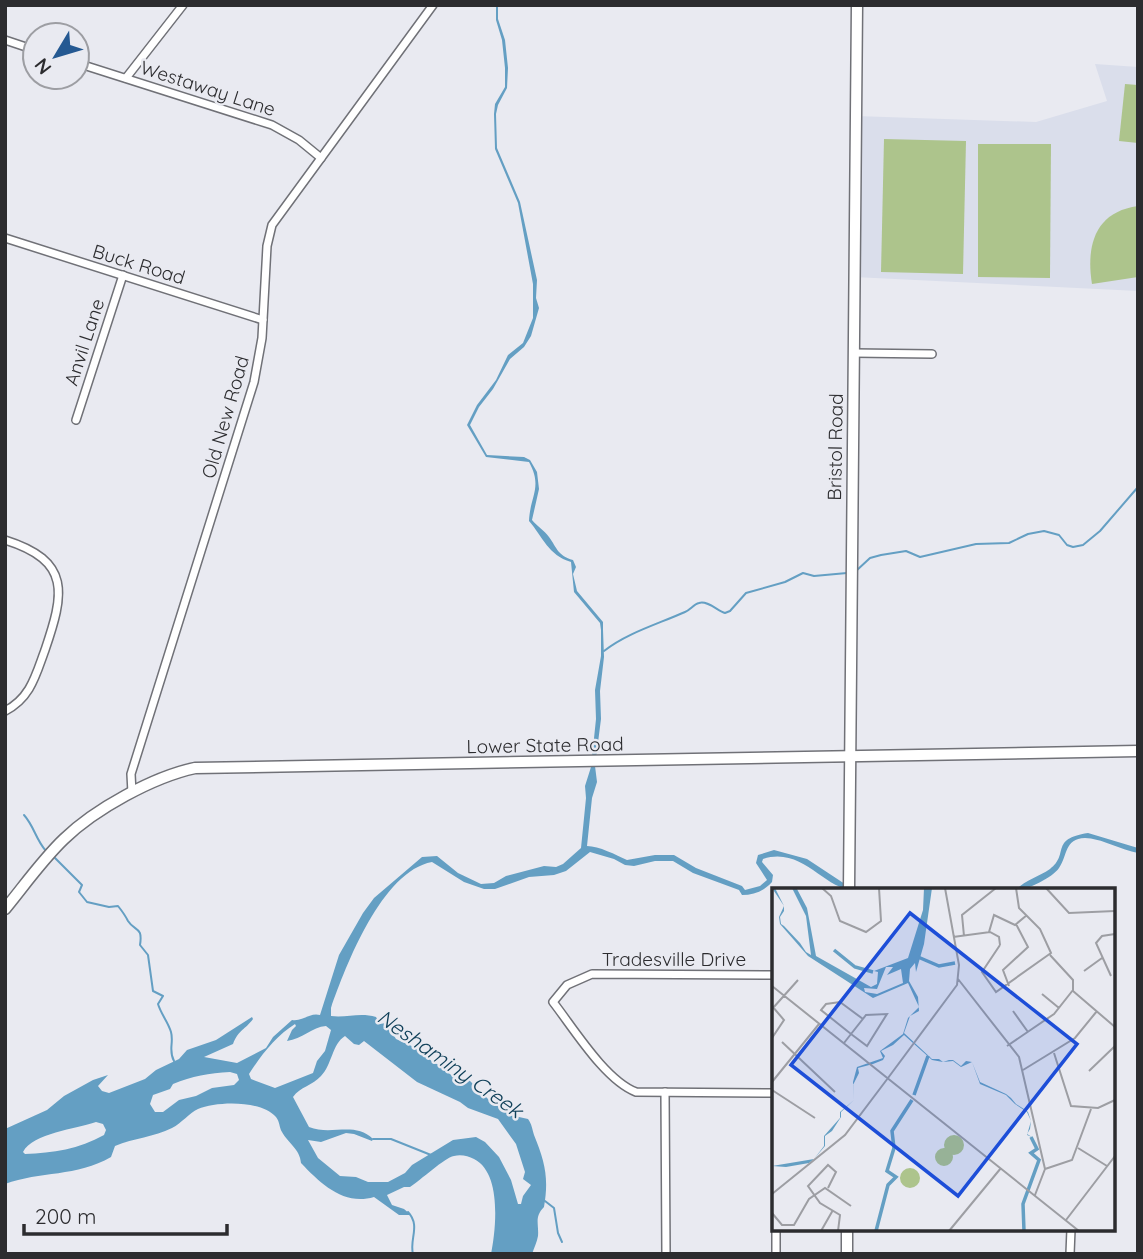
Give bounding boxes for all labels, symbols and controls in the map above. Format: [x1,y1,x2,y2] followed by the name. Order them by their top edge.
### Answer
[21,21,91,91] north arrow
[29,54,56,79] text: N
[137,55,279,121] street label: Westaway Lane
[90,239,188,289] street label: Buck Road
[59,295,109,389] street label: Anvil Lane
[196,353,254,481] street label: Old New Road
[822,393,848,501] street label: Bristol Road
[466,732,624,758] street label: Lower State Road
[772,888,1115,1231] inset map
[602,947,746,971] street label: Tradesville Drive
[373,1003,530,1124] water label: Neshaminy Creek
[24,1192,228,1236] scale bar
[35,1203,97,1229] text: 200 m

